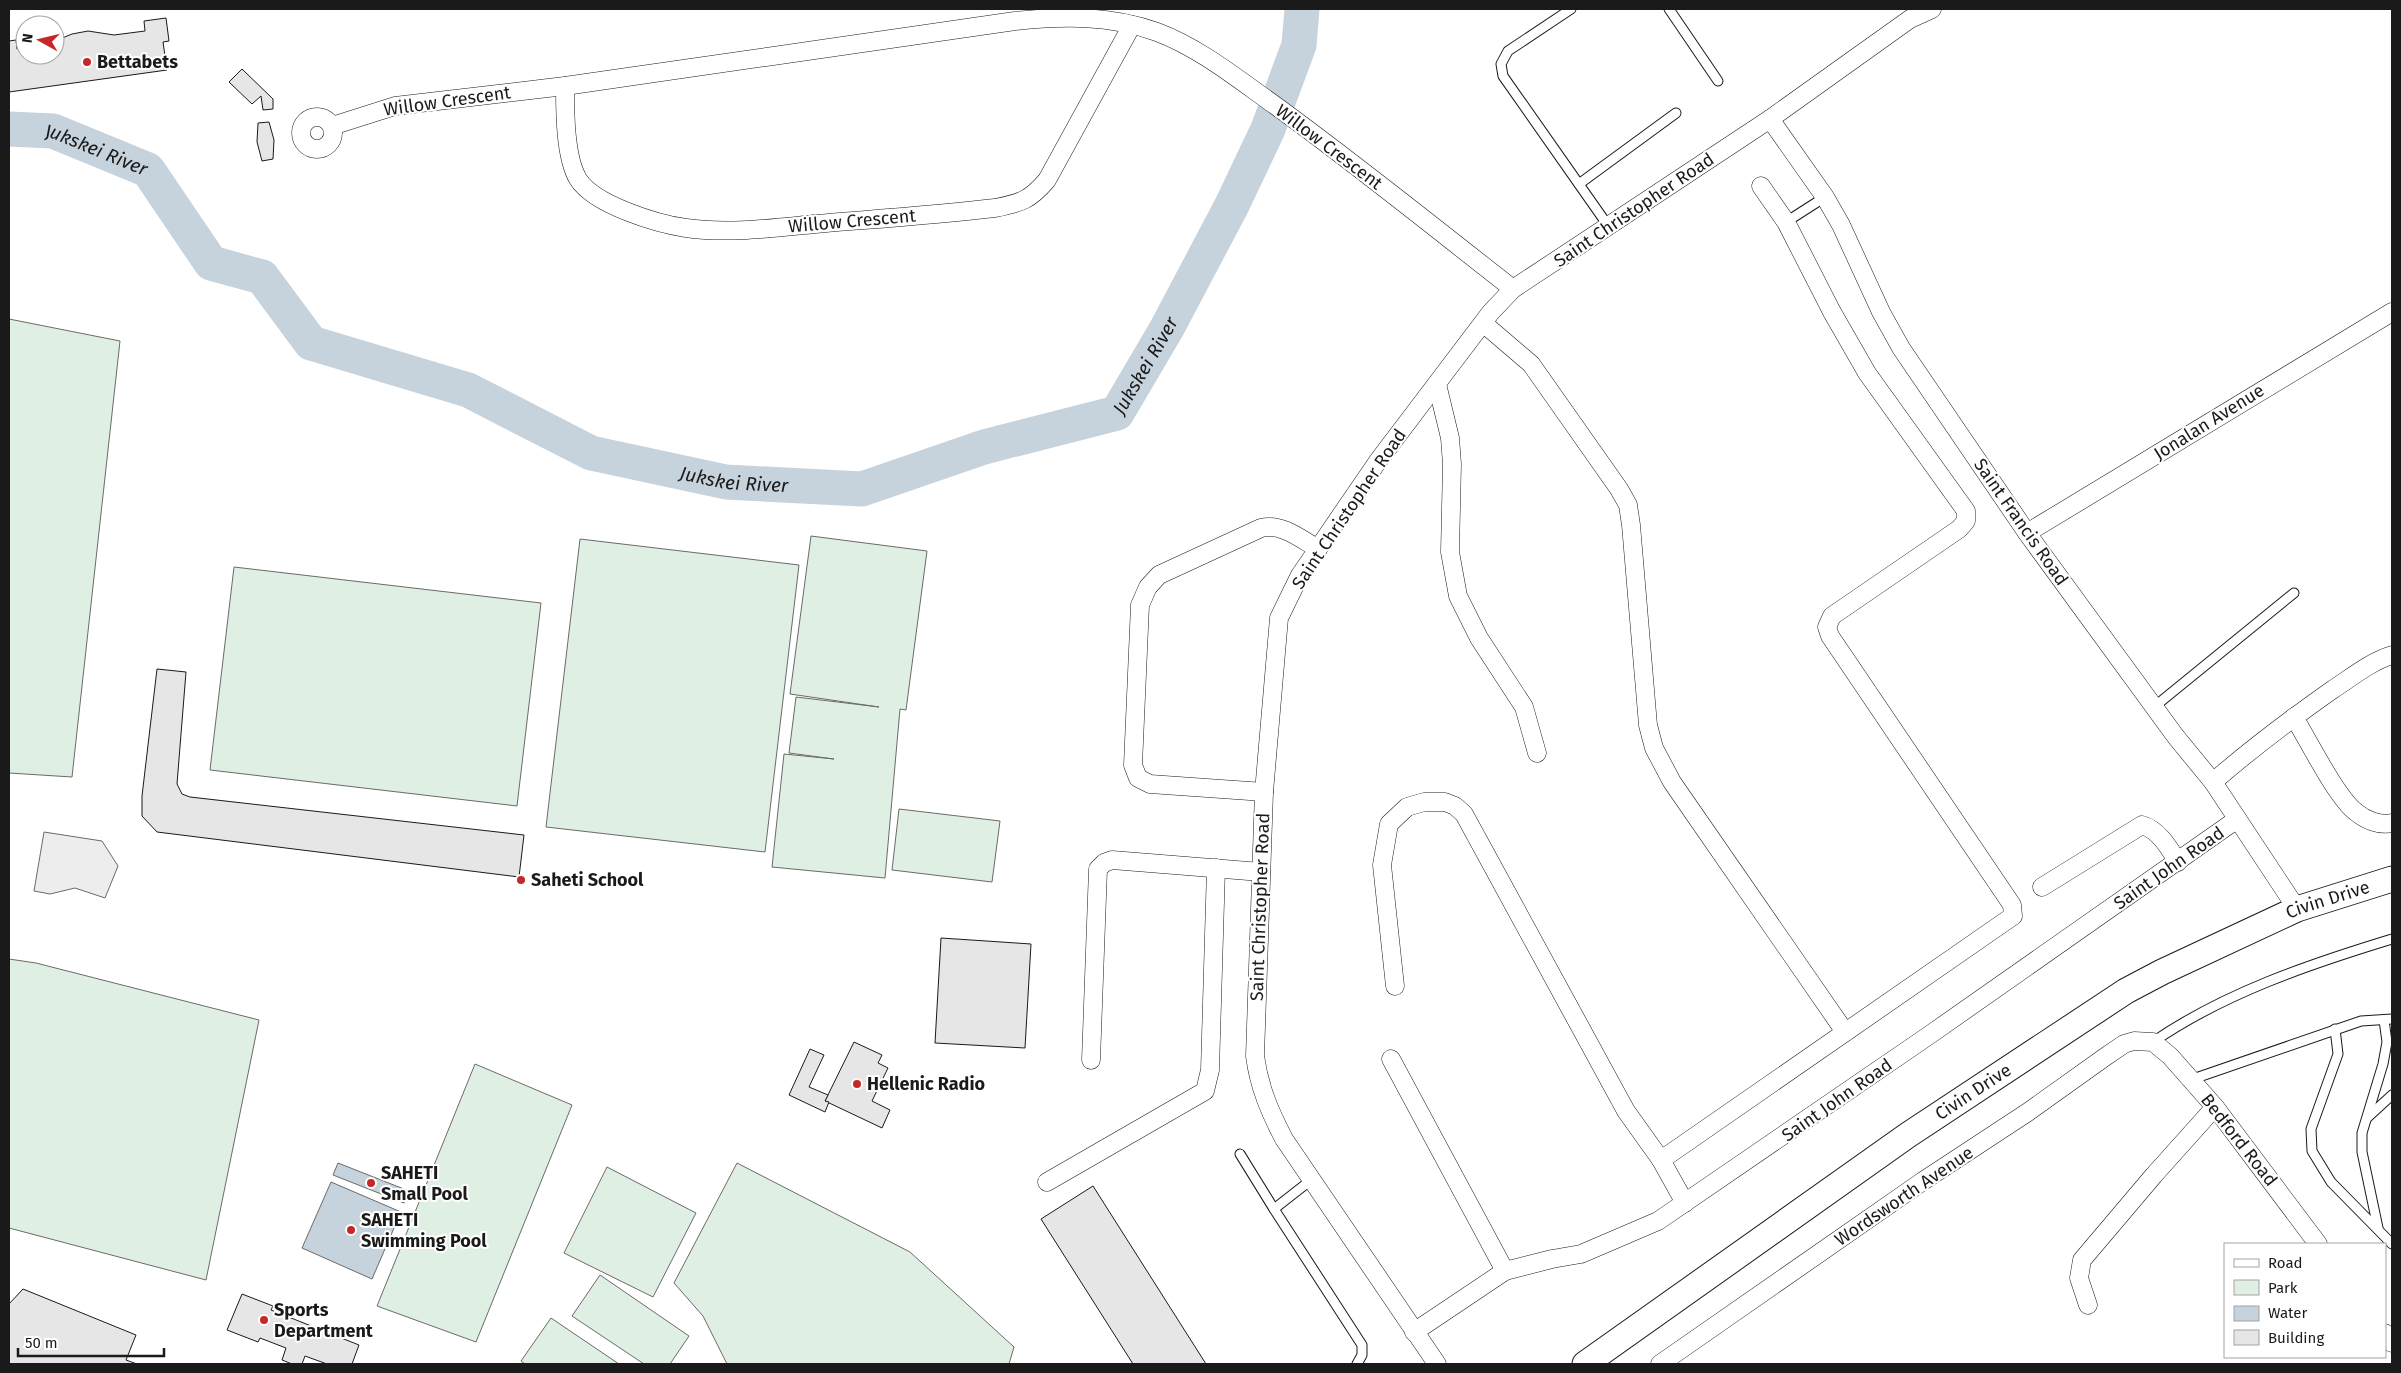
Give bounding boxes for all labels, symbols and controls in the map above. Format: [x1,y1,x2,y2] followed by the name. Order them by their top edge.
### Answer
[15,15,65,65] north arrow
[19,32,37,44] text: N
[97,51,178,73] place label: Bettabets
[81,56,93,68] marker: Bettabets
[382,81,512,121] street label: Willow Crescent
[1271,100,1387,195] street label: Willow Crescent
[44,120,152,181] water label: Jukskei River
[1550,148,1718,272] street label: Saint Christopher Road
[787,204,917,238] street label: Willow Crescent
[1107,312,1183,419] water label: Jukskei River
[2150,379,2268,465] street label: Jonalan Avenue
[1287,425,1411,593] street label: Saint Christopher Road
[1969,454,2073,590] street label: Saint Francis Road
[677,461,789,497] water label: Jukskei River
[1246,812,1274,1002] street label: Saint Christopher Road
[2109,822,2229,914] street label: Saint John Road
[531,869,644,891] place label: Saheti School
[515,874,527,886] marker: Saheti School
[2282,876,2372,924] street label: Civin Drive
[1777,1054,1897,1146] street label: Saint John Road
[1931,1059,2015,1125] street label: Civin Drive
[867,1073,985,1095] place label: Hellenic Radio
[851,1078,863,1090] marker: Hellenic Radio
[2196,1089,2282,1191] street label: Bedford Road
[1830,1141,1978,1251] street label: Wordsworth Avenue
[381,1162,468,1205] place label: SAHETI Small Pool
[365,1177,377,1189] marker: SAHETI Small Pool
[361,1209,487,1252] place label: SAHETI Swimming Pool
[345,1224,357,1236] marker: SAHETI Swimming Pool
[2224,1243,2386,1358] legend
[2268,1254,2303,1272] text: Road
[2268,1279,2298,1297] text: Park
[274,1299,374,1342] place label: Sports Department
[2268,1304,2307,1322] text: Water
[258,1314,270,1326] marker: Sports Department
[18,1326,164,1358] scale bar
[2268,1329,2324,1347] text: Building
[25,1334,58,1352] text: 50 m

